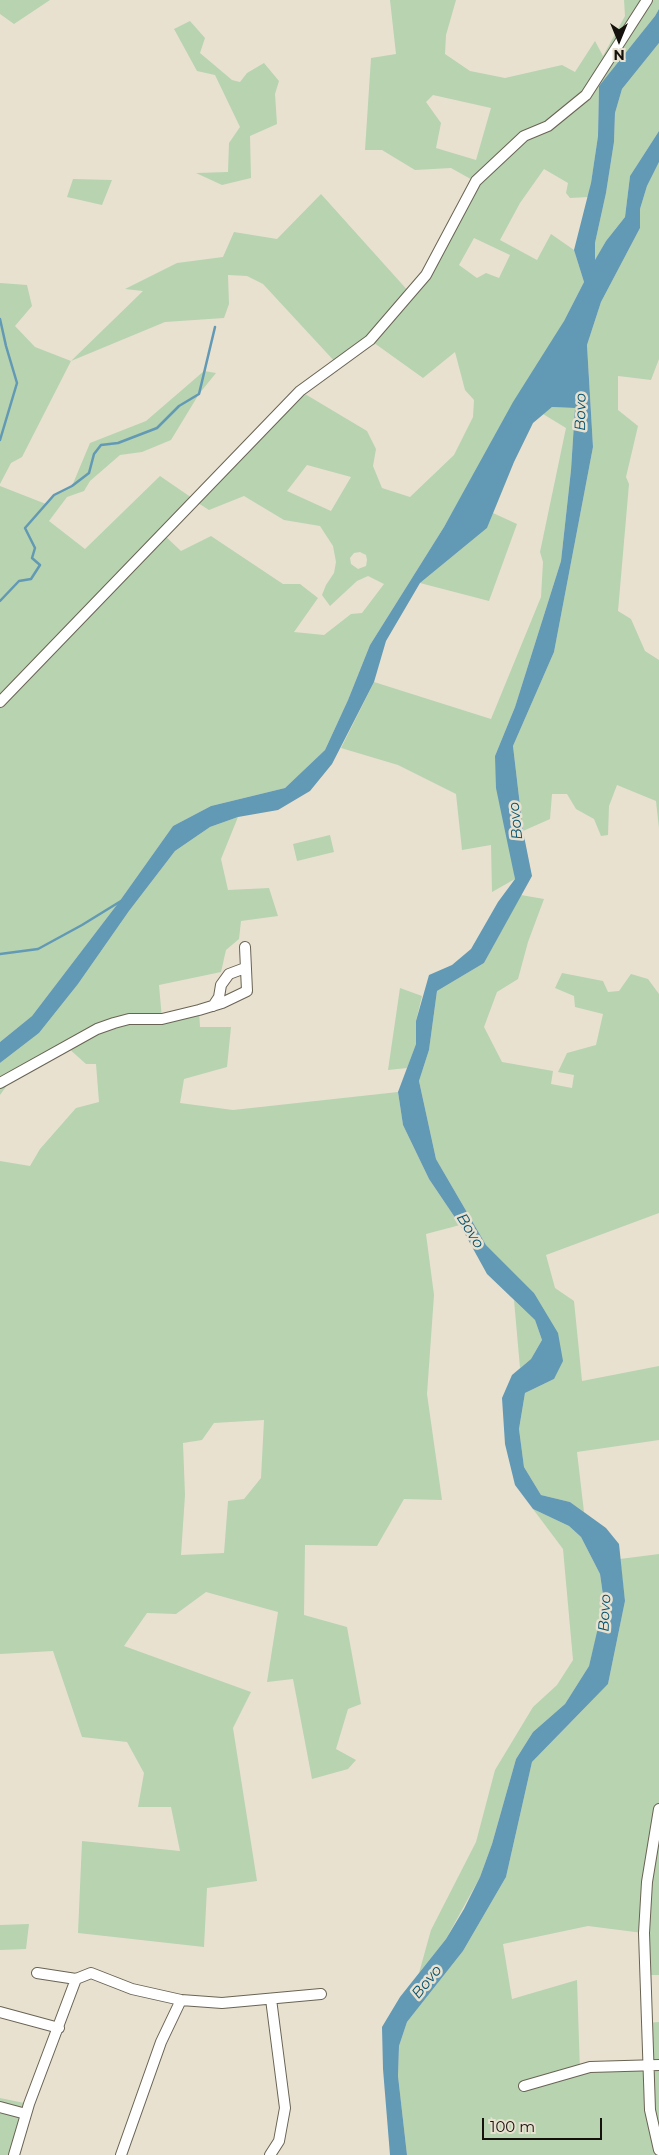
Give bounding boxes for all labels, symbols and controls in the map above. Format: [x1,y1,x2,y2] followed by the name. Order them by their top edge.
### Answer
[594,15,644,65] north arrow
[613,46,625,64] text: N
[572,393,590,431] water label: Bovo
[505,801,527,841] water label: Bovo
[452,1210,488,1252] water label: Bovo
[595,1594,615,1632] water label: Bovo
[408,1962,446,2002] water label: Bovo
[484,2108,604,2140] scale bar
[490,2117,535,2136] text: 100 m

